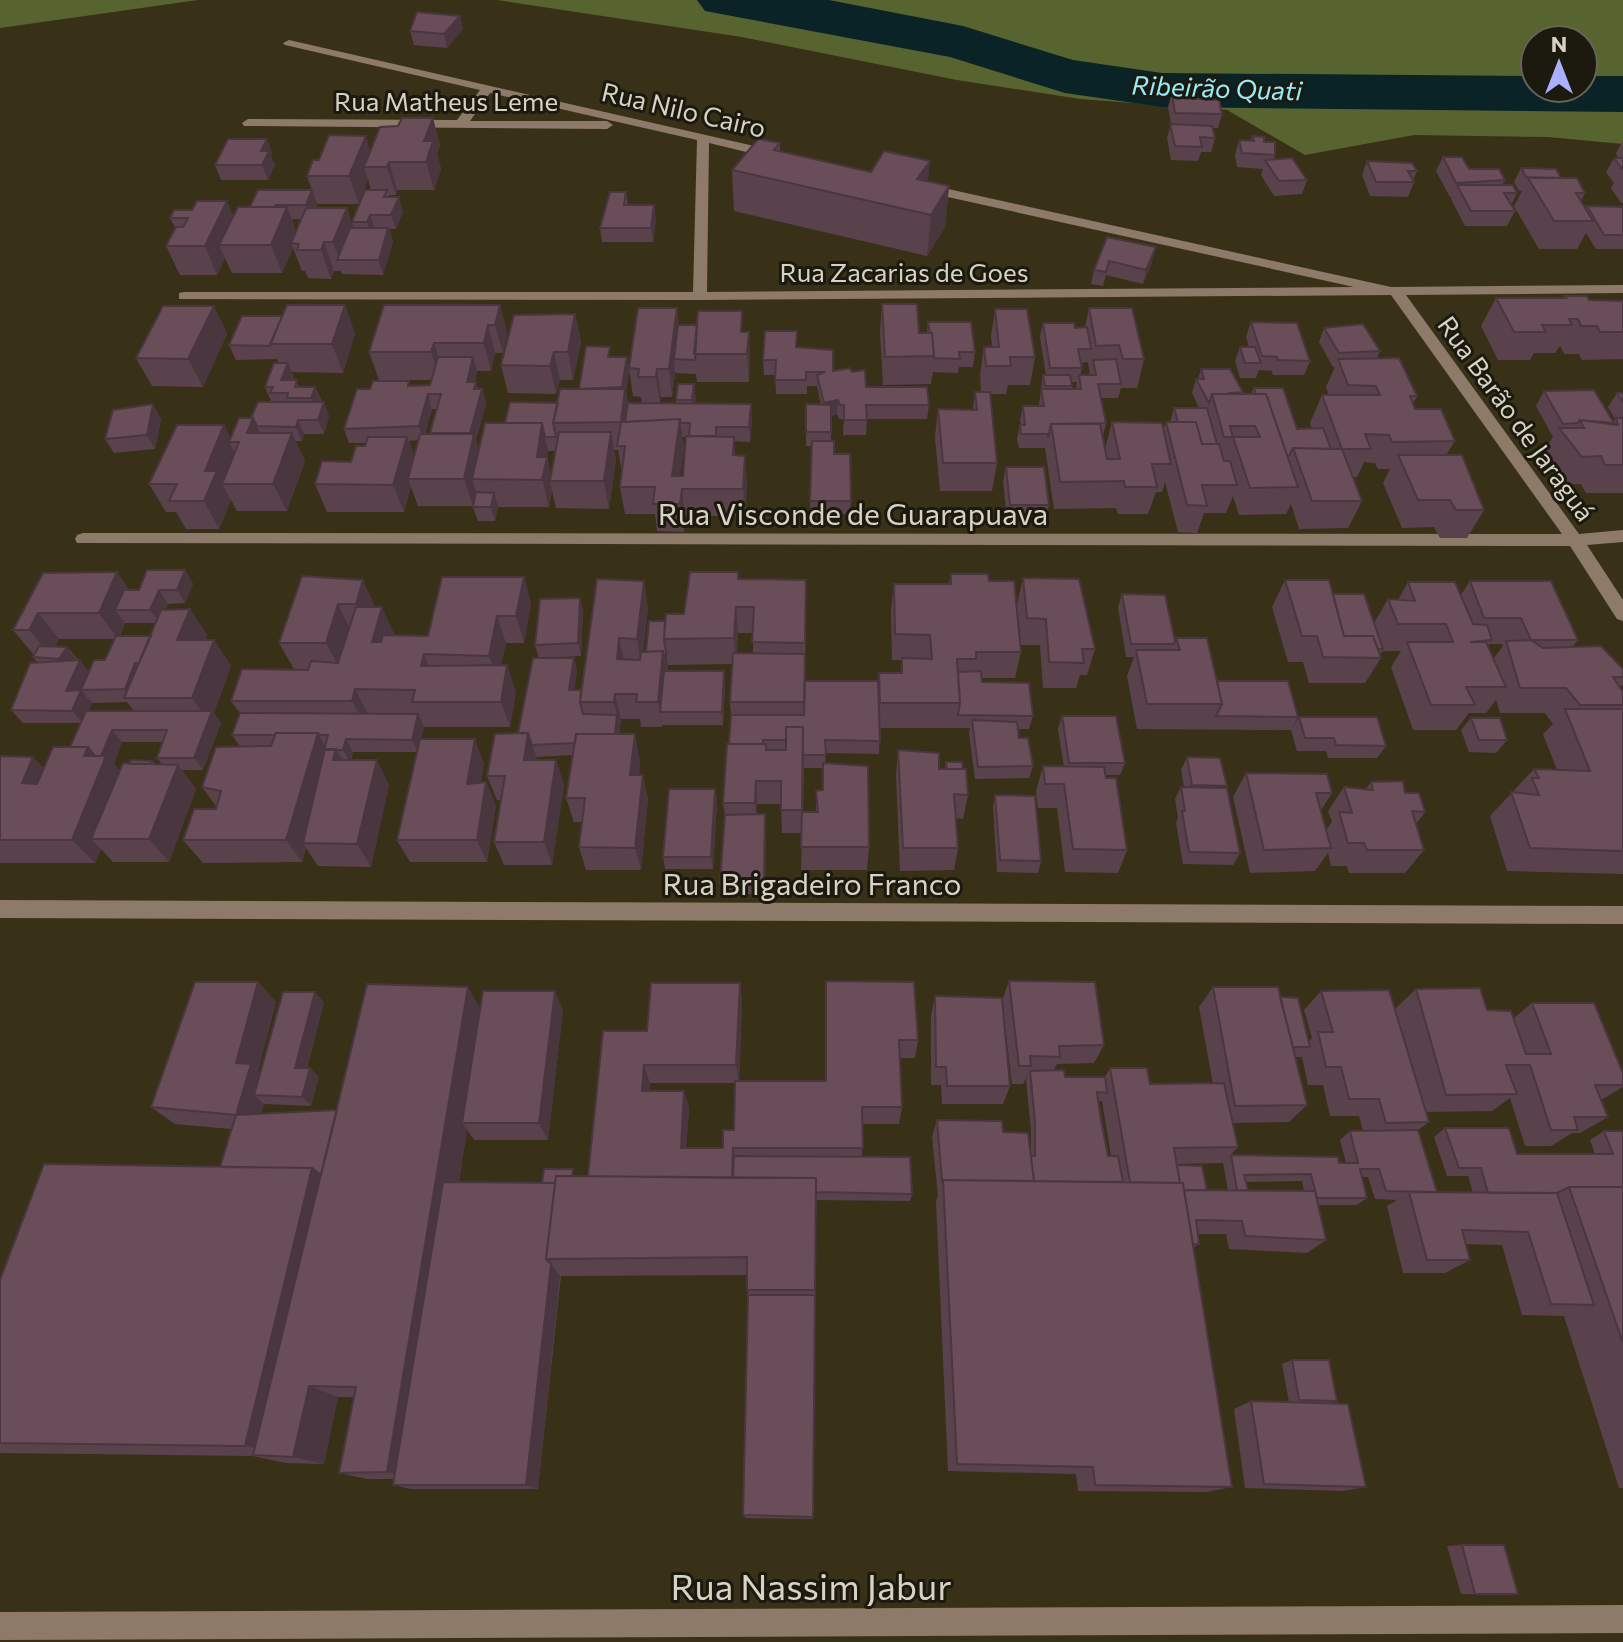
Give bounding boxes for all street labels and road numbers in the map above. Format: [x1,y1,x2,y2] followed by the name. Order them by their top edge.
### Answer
[599,75,769,143] street label: Rua Nilo Cairo
[334,85,558,116] street label: Rua Matheus Leme
[779,256,1029,287] street label: Rua Zacarias de Goes
[1432,310,1602,526] street label: Rua Barão de Jaraguá
[658,494,1048,531] street label: Rua Visconde de Guarapuava
[662,864,962,901] street label: Rua Brigadeiro Franco
[670,1563,952,1607] street label: Rua Nassim Jabur

